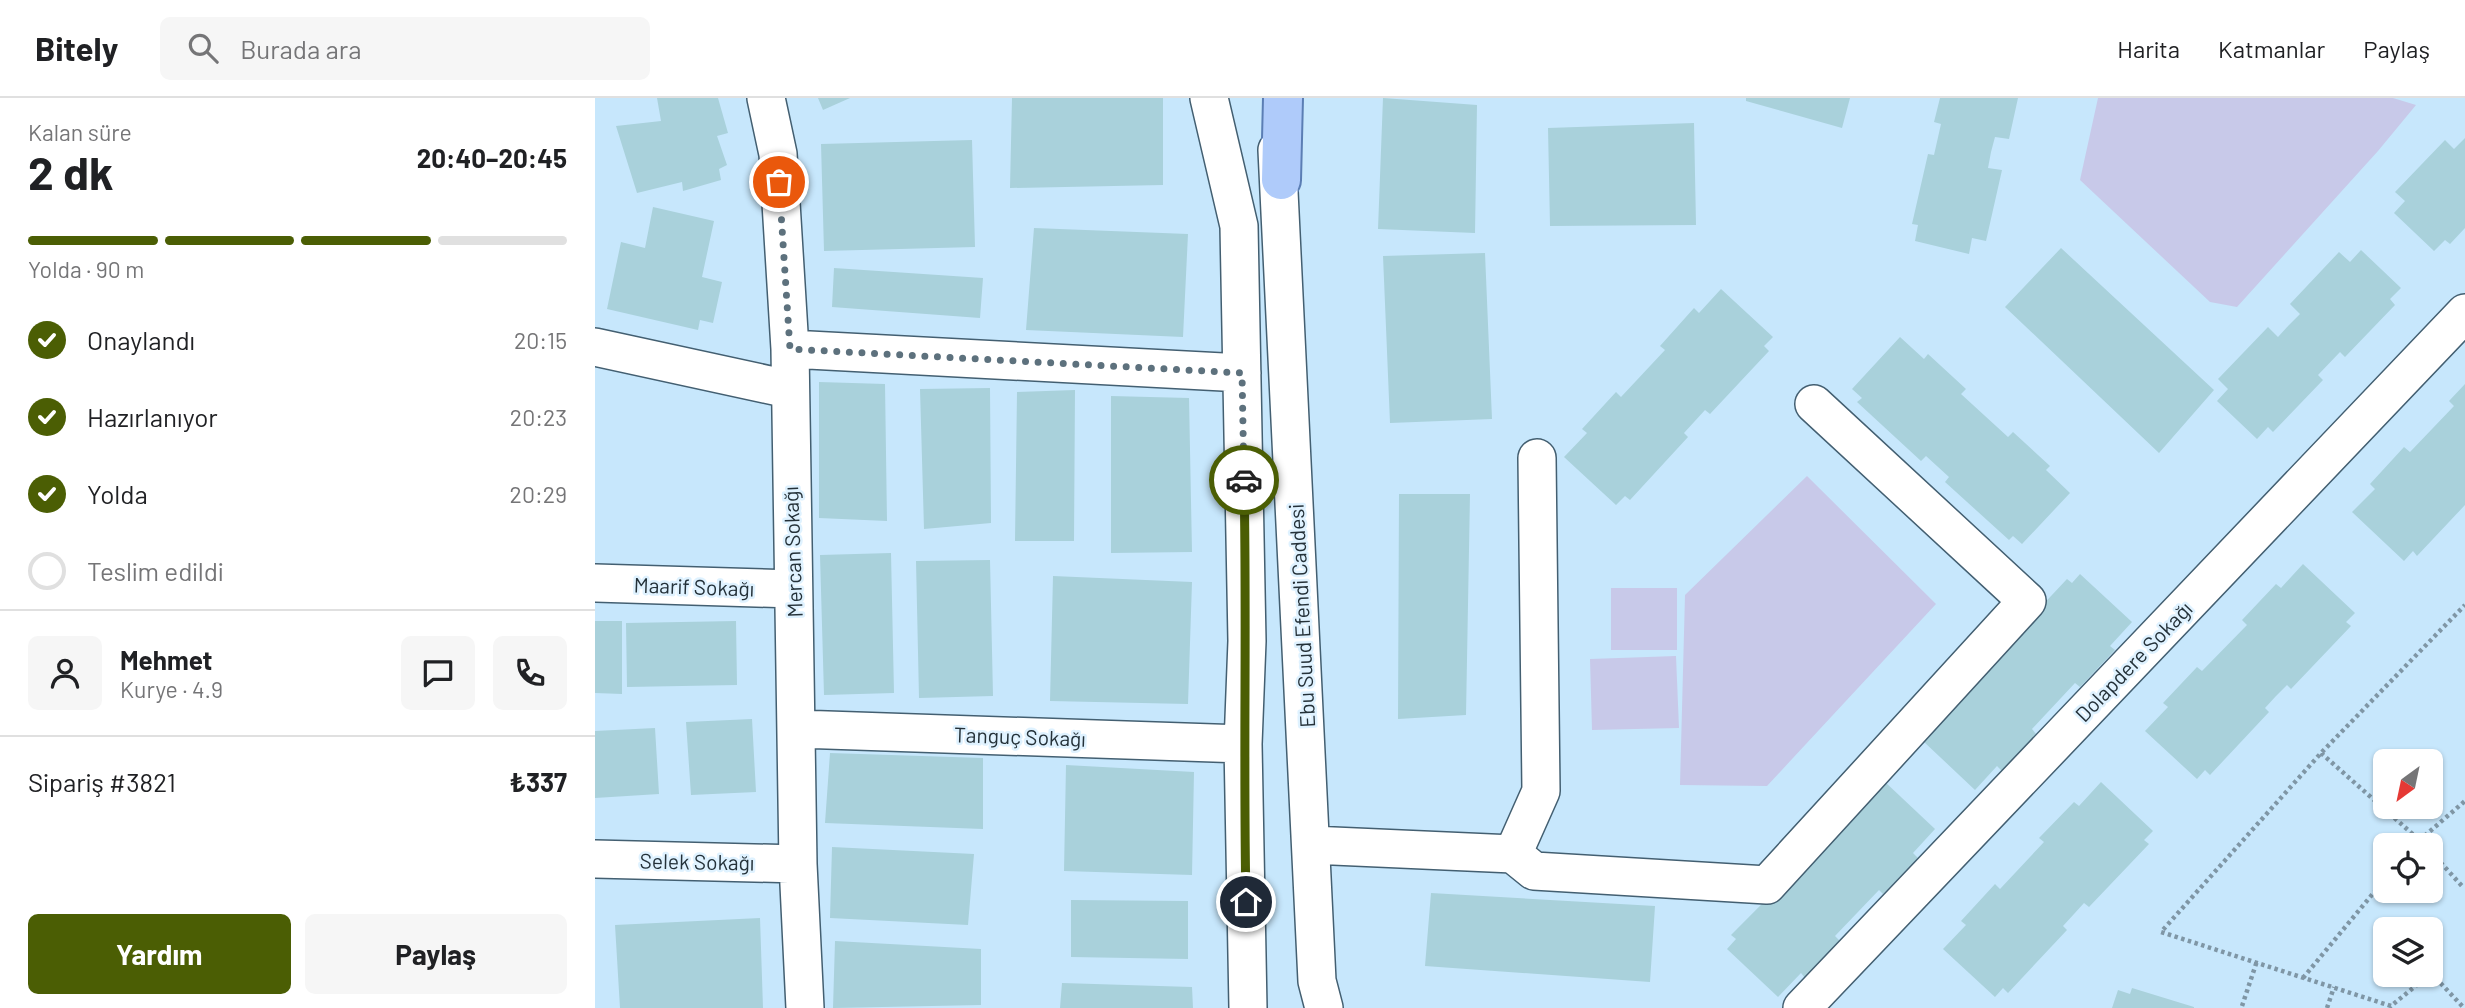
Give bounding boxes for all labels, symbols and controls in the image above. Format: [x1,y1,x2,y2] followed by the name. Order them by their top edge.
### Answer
[160,17,650,80] search box
[35,28,118,68] text: Bitely
[184,29,222,67] icon: search
[240,33,362,64] text: Burada ara
[2117,34,2180,63] text: Harita
[2218,34,2325,63] text: Katmanlar
[2363,34,2430,63] text: Paylaş
[28,118,132,146] text: Kalan süre
[417,142,567,173] text: 20:40–20:45
[28,144,114,199] text: 2 dk
[749,152,809,212] pin
[760,163,798,201] icon: bag
[28,255,144,283] text: Yolda · 90 m
[28,321,66,359] icon: check
[87,324,195,355] text: Onaylandı
[514,326,567,354] text: 20:15
[28,398,66,436] icon: check
[87,401,218,432] text: Hazırlanıyor
[510,403,567,431] text: 20:23
[1209,445,1279,515] courier
[1225,461,1263,499] icon: car
[28,475,66,513] icon: check
[87,478,148,509] text: Yolda
[510,480,567,508] text: 20:29
[777,486,807,618] street label: Mercan Sokağı
[1283,504,1319,728] street label: Ebu Suud Efendi Caddesi
[87,555,224,586] text: Teslim edildi
[633,571,755,601] street label: Maarif Sokağı
[2069,596,2197,726] street label: Dolapdere Sokağı
[28,636,102,710] button: person
[401,636,475,710] button: chat
[493,636,567,710] button: phone
[120,644,212,675] text: Mehmet
[120,675,223,703] text: Kurye · 4.9
[954,721,1086,751] street label: Tanguç Sokağı
[2373,749,2443,819] north arrow
[2373,749,2443,987] map controls
[28,766,176,797] text: Sipariş #3821
[509,766,567,797] text: ₺337
[2373,833,2443,903] button: locate
[639,848,755,874] street label: Selek Sokağı
[1216,872,1276,932] pin
[1227,883,1265,921] icon: home
[28,914,291,994] button: Yardım
[305,914,567,994] button: Paylaş
[2373,917,2443,987] button: layers

